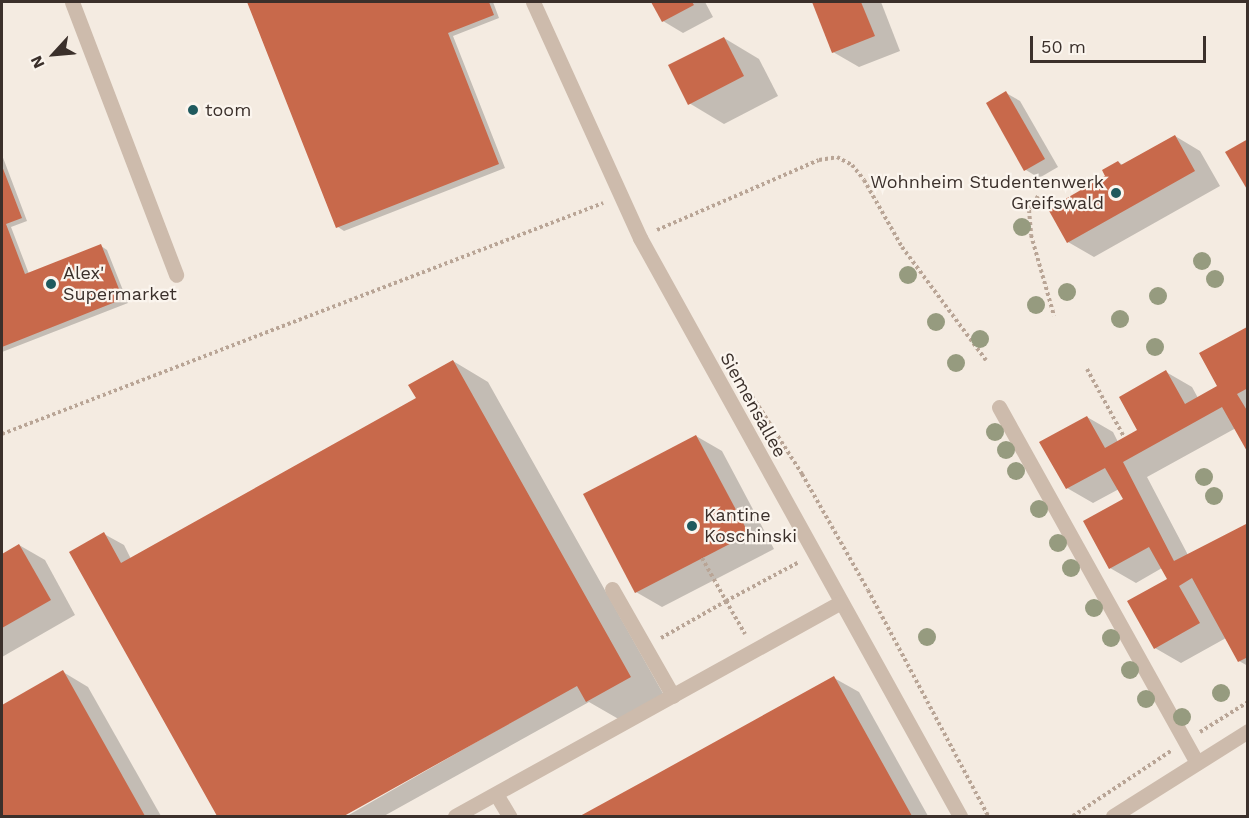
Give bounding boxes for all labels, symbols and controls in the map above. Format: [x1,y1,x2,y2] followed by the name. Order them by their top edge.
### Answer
[24,24,84,84] north arrow
[1033,24,1208,62] scale bar
[1041,36,1086,57] text: 50 m
[26,53,49,72] text: N
[205,99,251,121] place label: toom
[186,103,200,117] marker: toom
[870,172,1104,214] place label: Wohnheim Studentenwerk Greifswald
[1109,186,1123,200] marker: Wohnheim Studentenwerk Greifswald
[63,263,177,306] place label: Alex' Supermarket
[44,277,58,291] marker: Alex' Supermarket
[715,349,791,461] street label: Siemensallee
[704,505,797,548] place label: Kantine Koschinski
[685,519,699,533] marker: Kantine Koschinski

